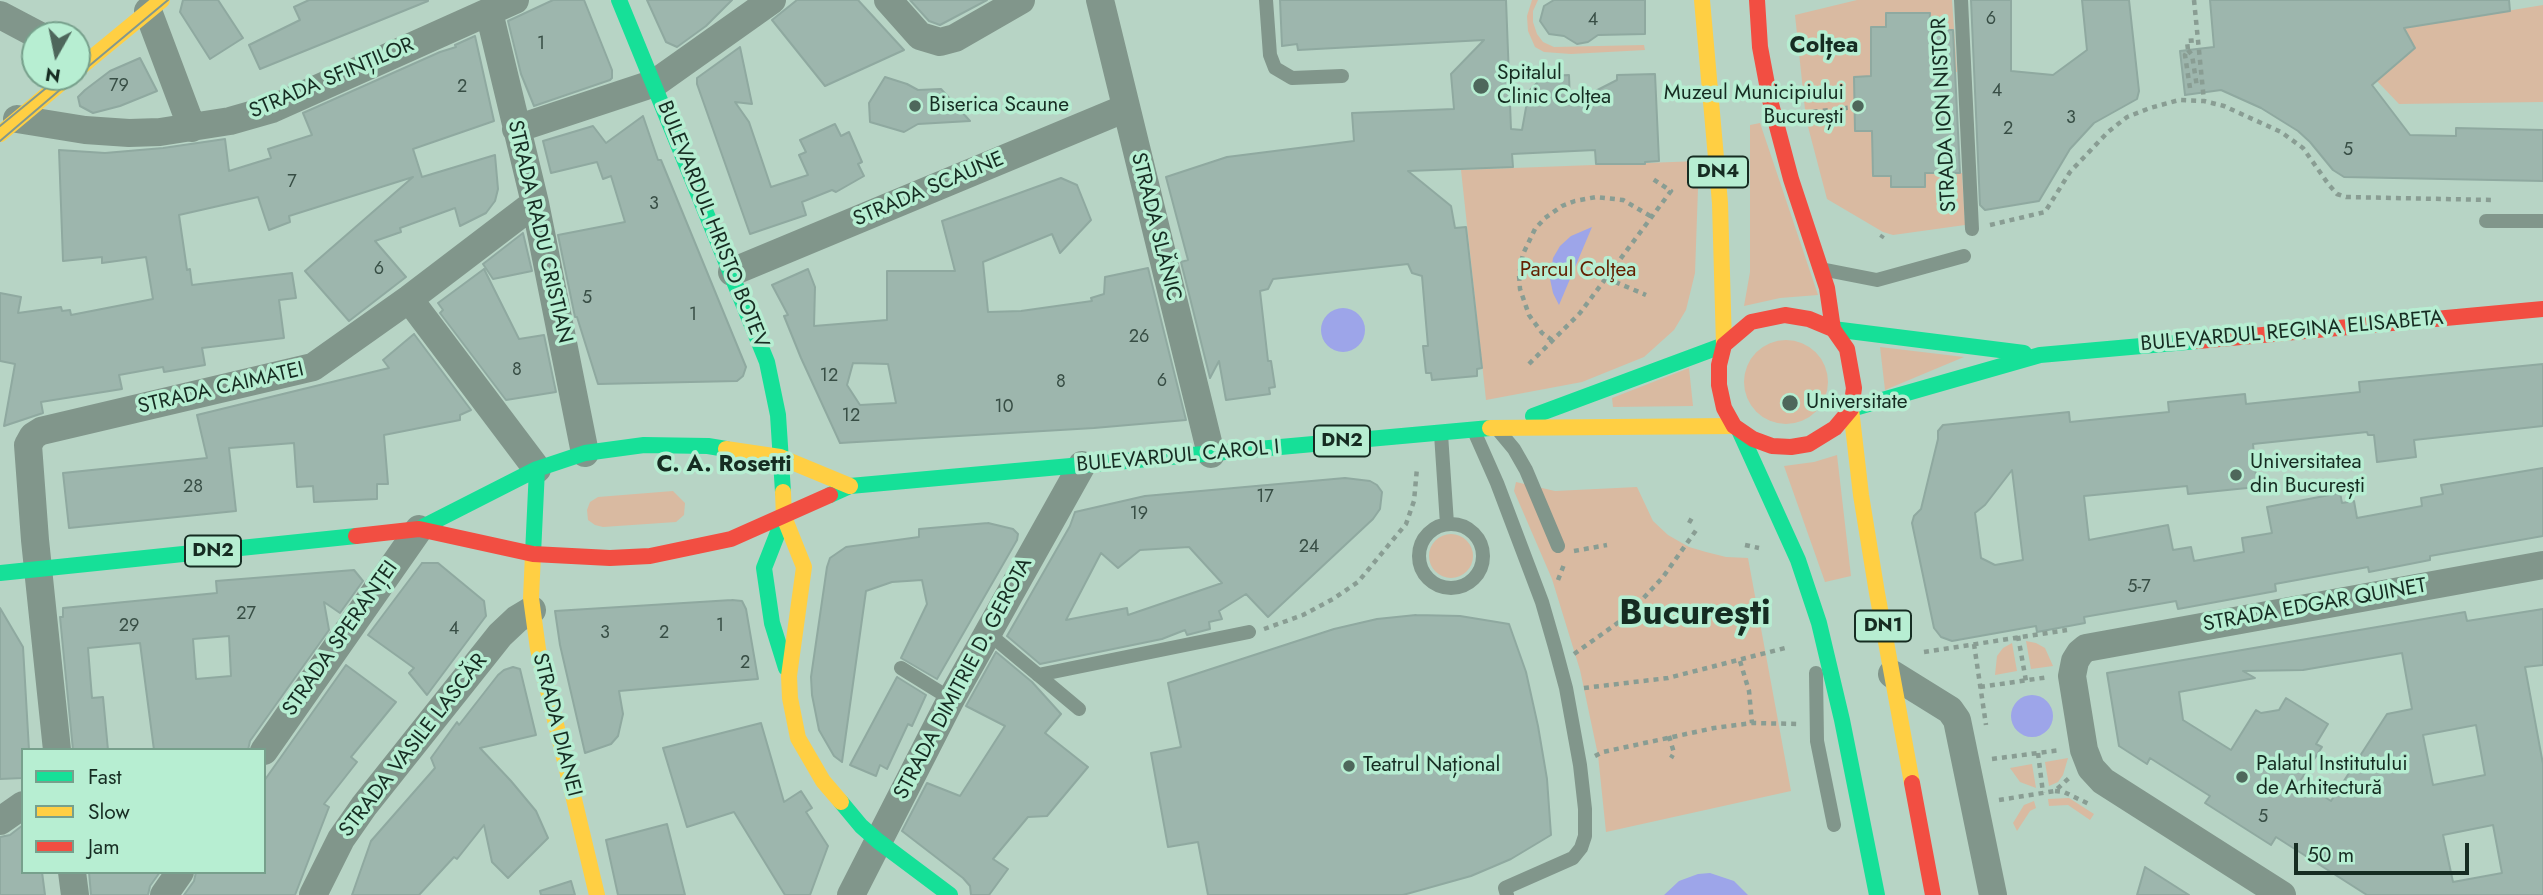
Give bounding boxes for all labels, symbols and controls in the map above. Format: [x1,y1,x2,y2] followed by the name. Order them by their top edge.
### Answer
[1986,9,1996,31] house number: 6
[1588,10,1598,32] house number: 4
[1927,17,1963,213] street label: STRADA ION NISTOR
[21,21,91,91] north arrow
[1790,32,1858,60] district label: Colțea
[246,33,418,125] street label: STRADA SFINȚILOR
[537,34,545,56] house number: 1
[43,61,63,90] text: N
[1497,61,1611,111] place label: Spitalul Clinic Colțea
[109,76,129,98] house number: 79
[1471,76,1491,96] marker: Spitalul Clinic Colțea
[457,77,467,99] house number: 2
[1664,81,1844,131] place label: Muzeul Municipiului București
[1992,81,2002,103] house number: 4
[929,93,1069,119] place label: Biserica Scaune
[651,98,773,352] street label: BULEVARDUL HRISTO BOTEV
[907,98,923,114] marker: Biserica Scaune
[1850,98,1866,114] marker: Muzeul Municipiului București
[2066,108,2076,130] house number: 3
[501,118,577,346] street label: STRADA RADU CRISTIAN
[2003,119,2013,141] house number: 2
[2343,140,2353,162] house number: 5
[850,147,1008,233] street label: STRADA SCAUNE
[1124,150,1186,304] street label: STRADA SLĂNIC
[1688,156,1748,188] road number: DN4
[287,172,297,194] house number: 7
[649,194,659,216] house number: 3
[1520,258,1636,284] park label: Parcul Colţea
[374,259,384,281] house number: 6
[582,288,592,310] house number: 5
[689,305,697,327] house number: 1
[2140,306,2444,358] street label: BULEVARDUL REGINA ELISABETA
[1129,327,1149,349] house number: 26
[136,358,306,420] street label: STRADA CAIMATEI
[512,360,522,382] house number: 8
[820,366,838,388] house number: 12
[1157,371,1167,393] house number: 6
[1056,372,1066,394] house number: 8
[1806,390,1907,416] place label: Universitate
[1780,393,1800,413] marker: Universitate
[995,397,1013,419] house number: 10
[842,406,860,428] house number: 12
[1314,426,1370,456] road number: DN2
[1075,436,1281,478] street label: BULEVARDUL CAROL I
[2250,450,2365,500] place label: Universitatea din București
[656,451,792,479] district label: C. A. Rosetti
[2228,467,2244,483] marker: Universitatea din București
[183,477,203,499] house number: 28
[1256,487,1274,509] house number: 17
[1130,504,1148,526] house number: 19
[185,536,241,566] road number: DN2
[1299,537,1319,559] house number: 24
[889,554,1039,804] street label: STRADA DIMITRIE D. GEROTA
[278,557,404,721] street label: STRADA SPERANȚEI
[2201,574,2429,638] street label: STRADA EDGAR QUINET
[2127,577,2151,599] house number: 5-7
[1619,595,1771,637] district label: București
[236,604,256,626] house number: 27
[1855,610,1911,642] road number: DN1
[119,616,139,638] house number: 29
[716,616,724,638] house number: 1
[449,619,459,641] house number: 4
[600,623,610,645] house number: 3
[659,623,669,645] house number: 2
[335,649,493,843] street label: STRADA VASILE LASCĂR
[526,651,586,799] street label: STRADA DIANEI
[740,653,750,675] house number: 2
[21,748,266,874] legend
[2256,752,2408,802] place label: Palatul Institutului de Arhitectură
[1363,753,1500,779] place label: Teatrul Național
[1341,758,1357,774] marker: Teatrul Național
[88,762,121,792] text: Fast
[2234,769,2250,785] marker: Palatul Institutului de Arhitectură
[88,797,130,827] text: Slow
[2258,807,2268,829] house number: 5
[2298,828,2473,872] scale bar
[88,832,120,862] text: Jam
[2307,840,2354,870] text: 50 m

